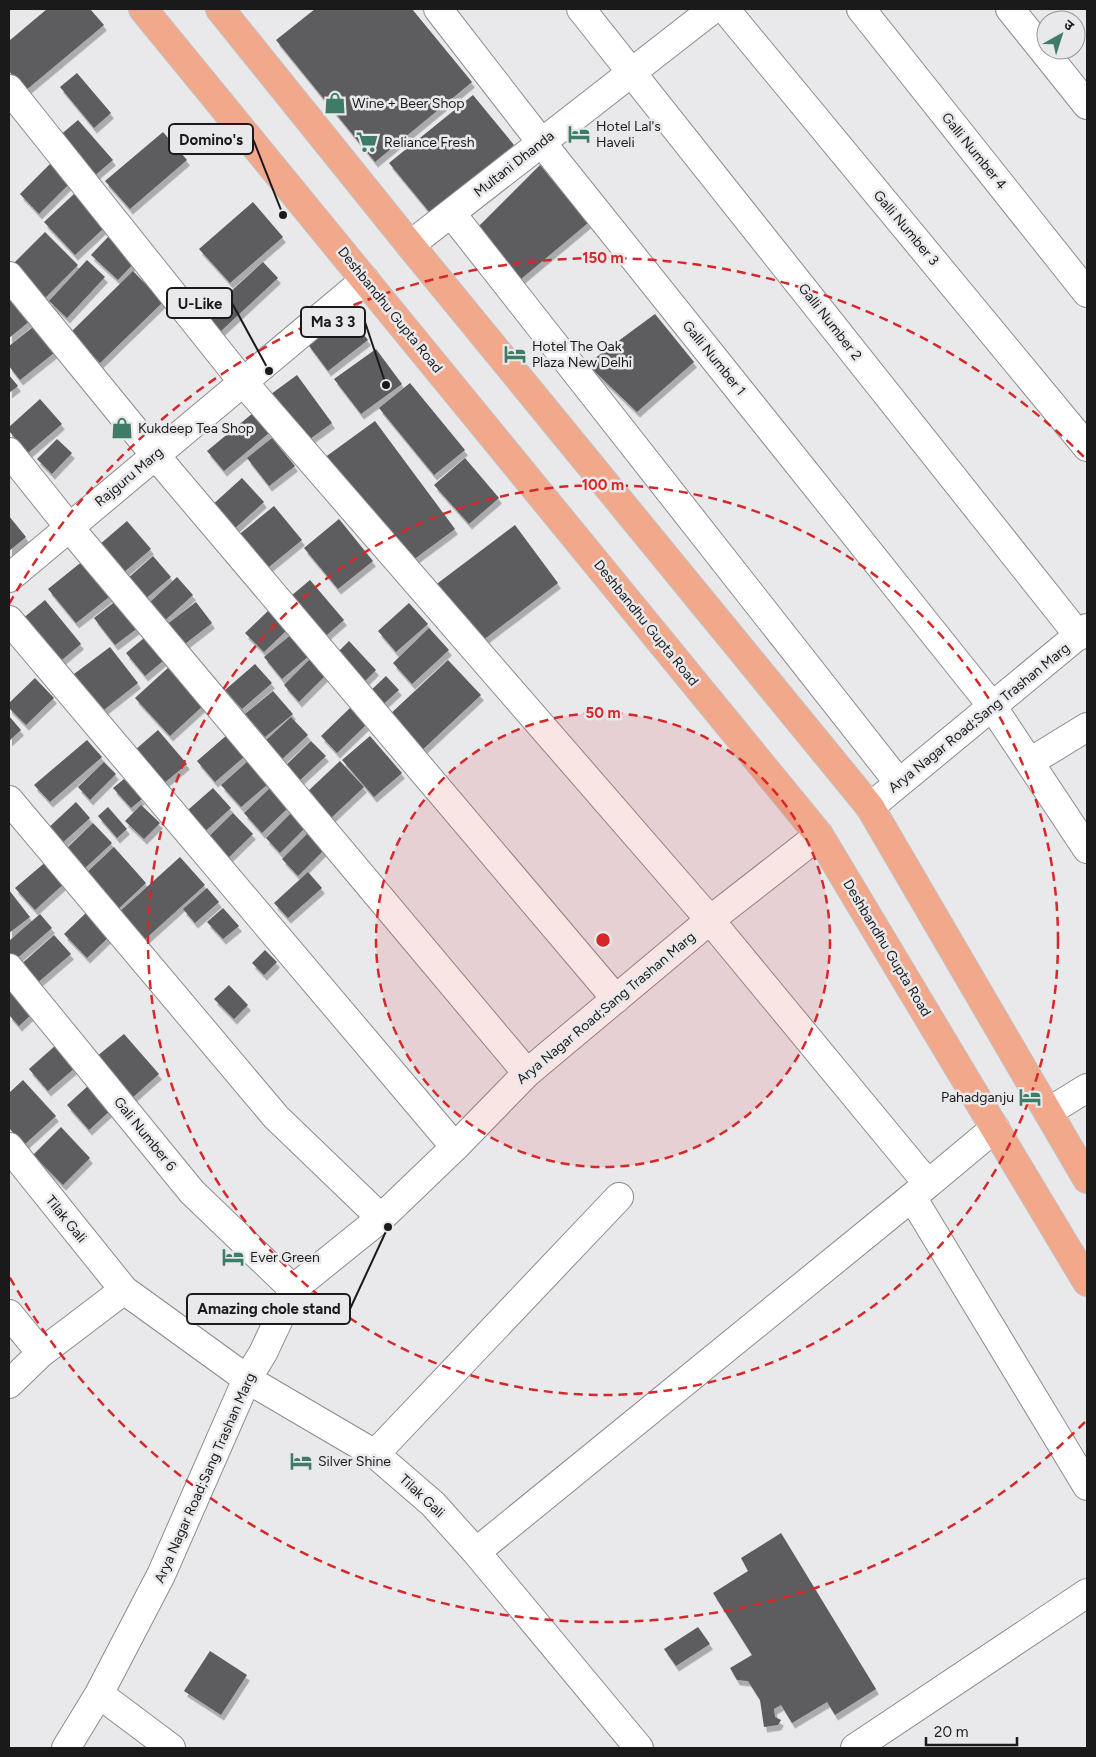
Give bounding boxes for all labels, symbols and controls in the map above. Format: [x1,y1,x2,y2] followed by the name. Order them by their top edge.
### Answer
[1036,10,1086,60] north arrow
[1060,16,1078,35] text: उ
[322,90,348,116] shop icon: Wine + Beer Shop
[352,95,465,112] place label: Wine + Beer Shop
[938,109,1010,193] street label: Galli Number 4
[596,118,661,151] place label: Hotel Lal's Haveli
[566,121,592,147] hotel icon: Hotel Lal's Haveli
[169,124,253,154] callout: Domino's
[470,127,558,201] street label: Multani Dhanda
[354,129,380,155] supermarket icon: Reliance Fresh
[179,131,243,149] text: Domino's
[384,134,475,151] place label: Reliance Fresh
[870,187,942,269] street label: Galli Number 3
[334,244,446,376] street label: Deshbandhu Gupta Road
[582,249,624,267] text: 150 m
[795,280,865,364] street label: Galli Number 2
[167,288,232,318] callout: U-Like
[178,295,223,313] text: U-Like
[301,307,365,337] callout: Ma 3 3
[311,313,355,331] text: Ma 3 3
[679,317,749,399] street label: Galli Number 1
[532,338,632,371] place label: Hotel The Oak Plaza New Delhi
[502,341,528,367] hotel icon: Hotel The Oak Plaza New Delhi
[109,415,135,441] shop icon: Kukdeep Tea Shop
[138,420,254,437] place label: Kukdeep Tea Shop
[92,444,166,510] street label: Rajguru Marg
[582,476,624,494] text: 100 m
[590,557,702,689] street label: Deshbandhu Gupta Road
[885,640,1073,796] street label: Arya Nagar Road;Sang Trashan Marg
[585,704,621,722] text: 50 m
[839,876,935,1020] street label: Deshbandhu Gupta Road
[513,928,699,1088] street label: Arya Nagar Road;Sang Trashan Marg
[594,931,612,949] centre of rings
[1017,1084,1043,1110] hotel icon: Pahadganju
[941,1089,1014,1106] place label: Pahadganju
[110,1094,180,1174] street label: Gali Number 6
[42,1192,90,1246] street label: Tilak Gali
[220,1244,246,1270] hotel icon: Ever Green
[250,1249,320,1266] place label: Ever Green
[187,1294,350,1324] callout: Amazing chole stand
[197,1300,341,1318] text: Amazing chole stand
[151,1370,259,1586] street label: Arya Nagar Road;Sang Trashan Marg
[288,1448,314,1474] hotel icon: Silver Shine
[318,1453,391,1470] place label: Silver Shine
[396,1471,448,1521] street label: Tilak Gali
[926,1714,1017,1746] scale bar
[934,1723,968,1741] text: 20 m

